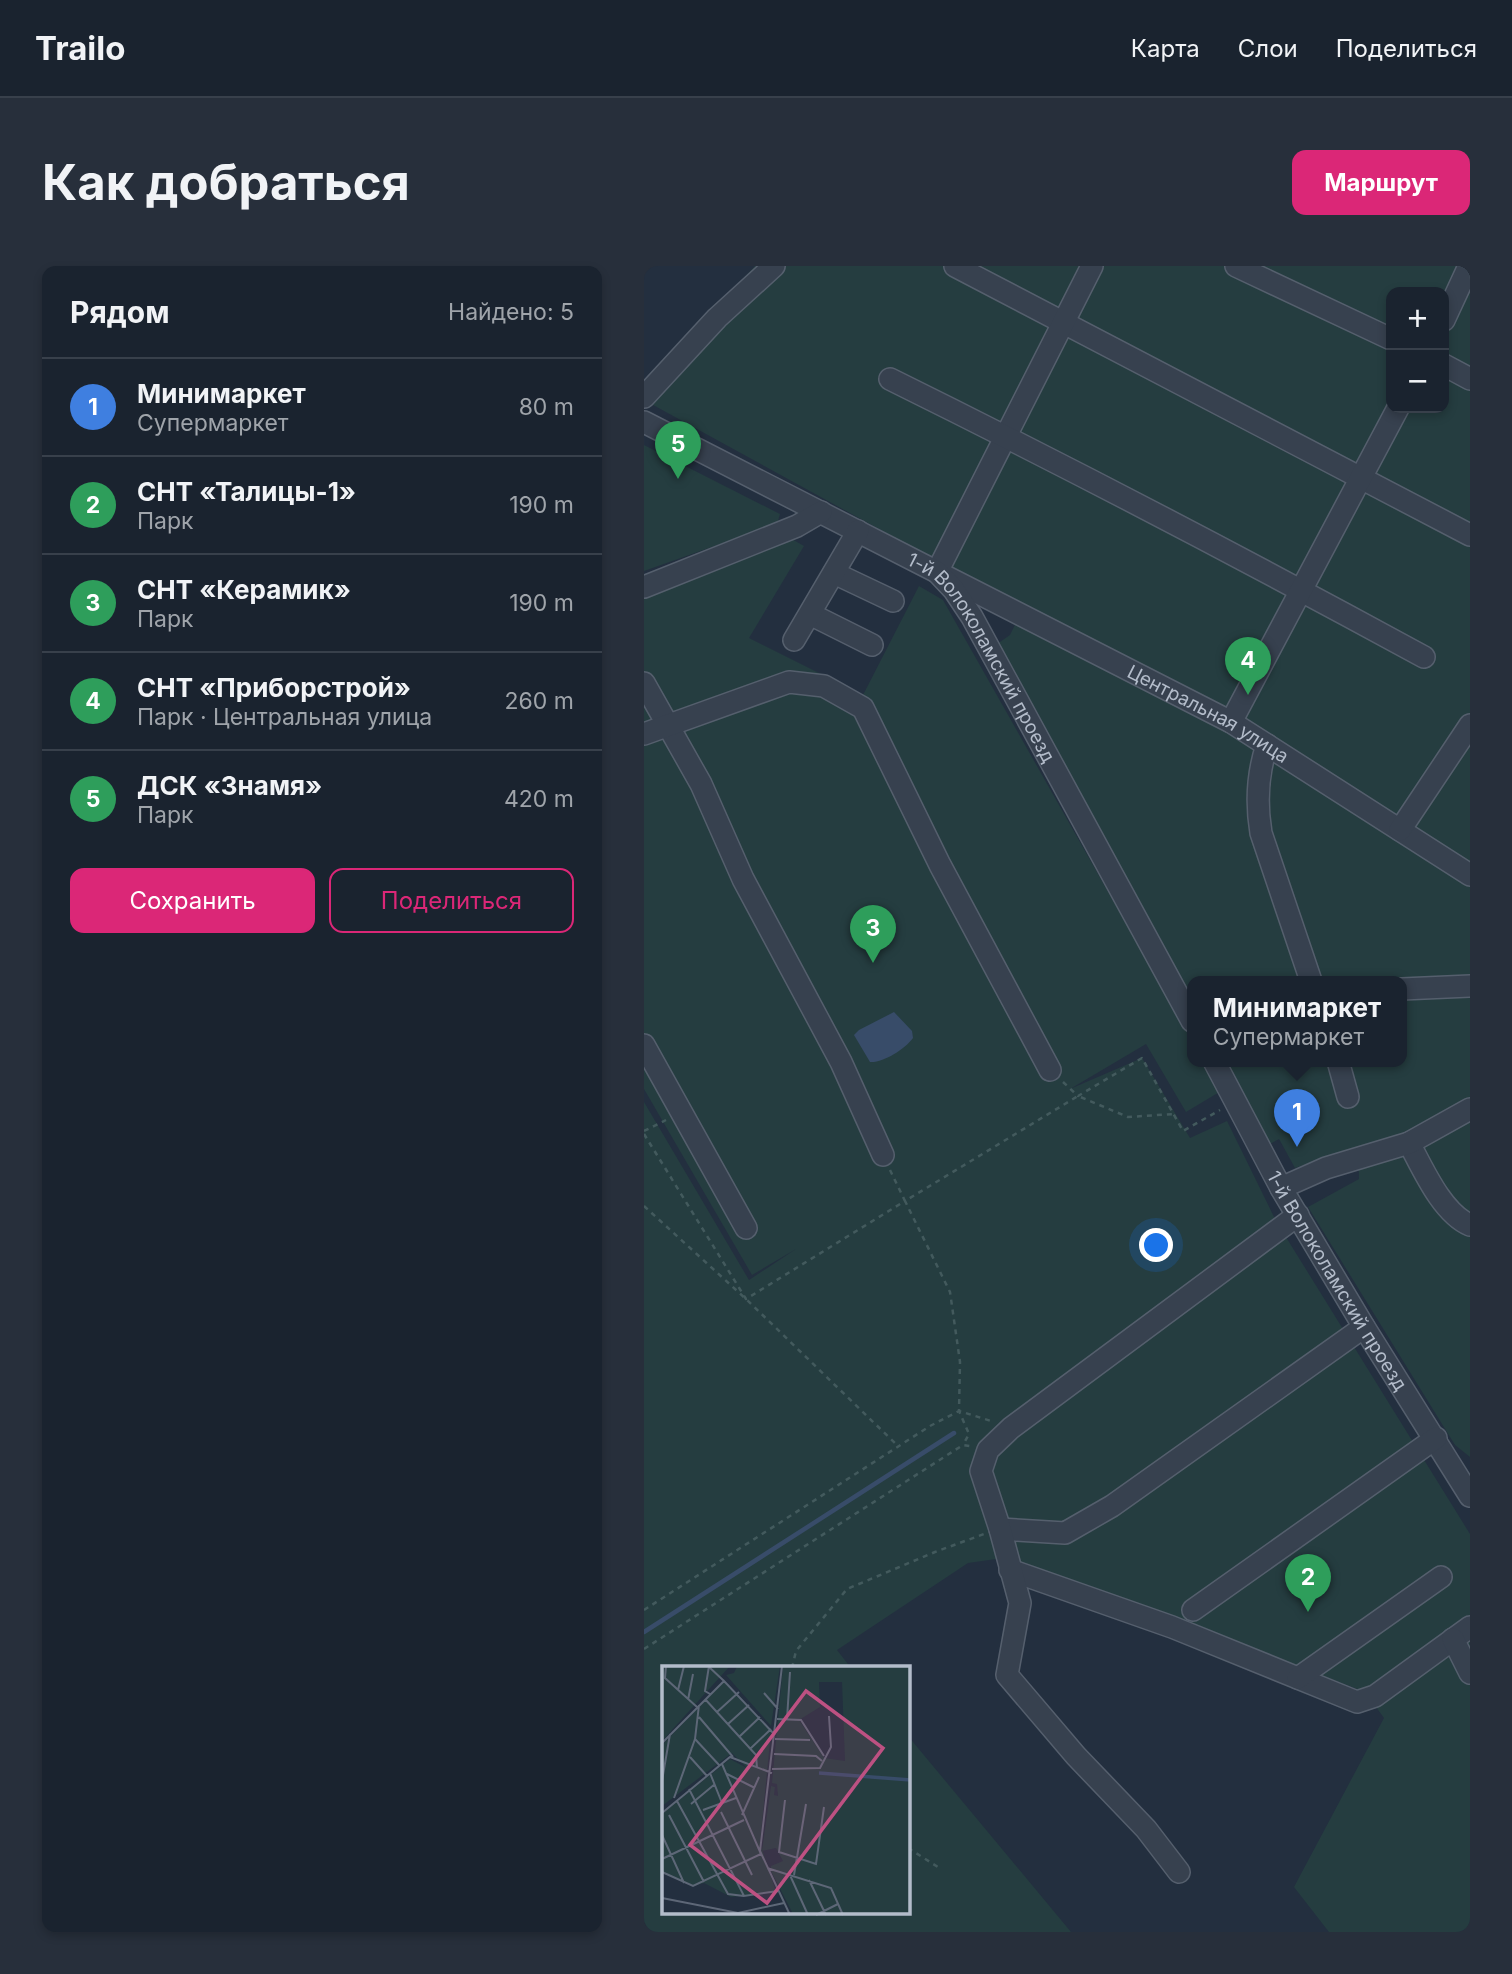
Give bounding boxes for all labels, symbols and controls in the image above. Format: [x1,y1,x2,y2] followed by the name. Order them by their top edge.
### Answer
[35,28,125,68] text: Trailo
[1131,34,1200,63] text: Карта
[1238,34,1298,63] text: Слои
[1336,34,1477,63] text: Поделиться
[1292,150,1470,215] button: Маршрут
[42,153,410,212] text: Как добраться
[1386,287,1449,413] map controls
[1386,287,1449,350] button: +
[70,294,170,330] text: Рядом
[448,298,574,326] text: Найдено: 5
[1386,350,1449,413] button: −
[137,378,306,409] text: Минимаркет
[88,393,98,421] text: 1
[519,393,574,421] text: 80 m
[137,409,289,437] text: Супермаркет
[655,421,701,479] pin: 5
[137,476,356,507] text: СНТ «Талицы-1»
[86,491,100,519] text: 2
[509,491,574,519] text: 190 m
[137,507,194,535] text: Парк
[904,548,1060,767] street label: 1-й Волоколамский проезд
[137,574,351,605] text: СНТ «Керамик»
[86,589,100,617] text: 3
[509,589,574,617] text: 190 m
[137,605,194,633] text: Парк
[1225,637,1271,695] pin: 4
[1123,660,1293,768] street label: Центральная улица
[137,672,411,703] text: СНТ «Приборстрой»
[85,687,101,715] text: 4
[505,687,574,715] text: 260 m
[137,703,432,731] text: Парк · Центральная улица
[137,770,322,801] text: ДСК «Знамя»
[86,785,100,813] text: 5
[504,785,574,813] text: 420 m
[137,801,194,829] text: Парк
[70,868,315,933] button: Сохранить
[329,868,574,933] button: Поделиться
[850,905,896,963] pin: 3
[1187,976,1407,1067] popup
[1213,992,1381,1023] text: Минимаркет
[1213,1023,1364,1051] text: Супермаркет
[1274,1089,1320,1147] pin: 1
[1262,1167,1412,1395] street label: 1-й Волоколамский проезд
[1139,1228,1173,1262] your location
[1285,1554,1331,1612] pin: 2
[662,1666,910,1914] inset map

